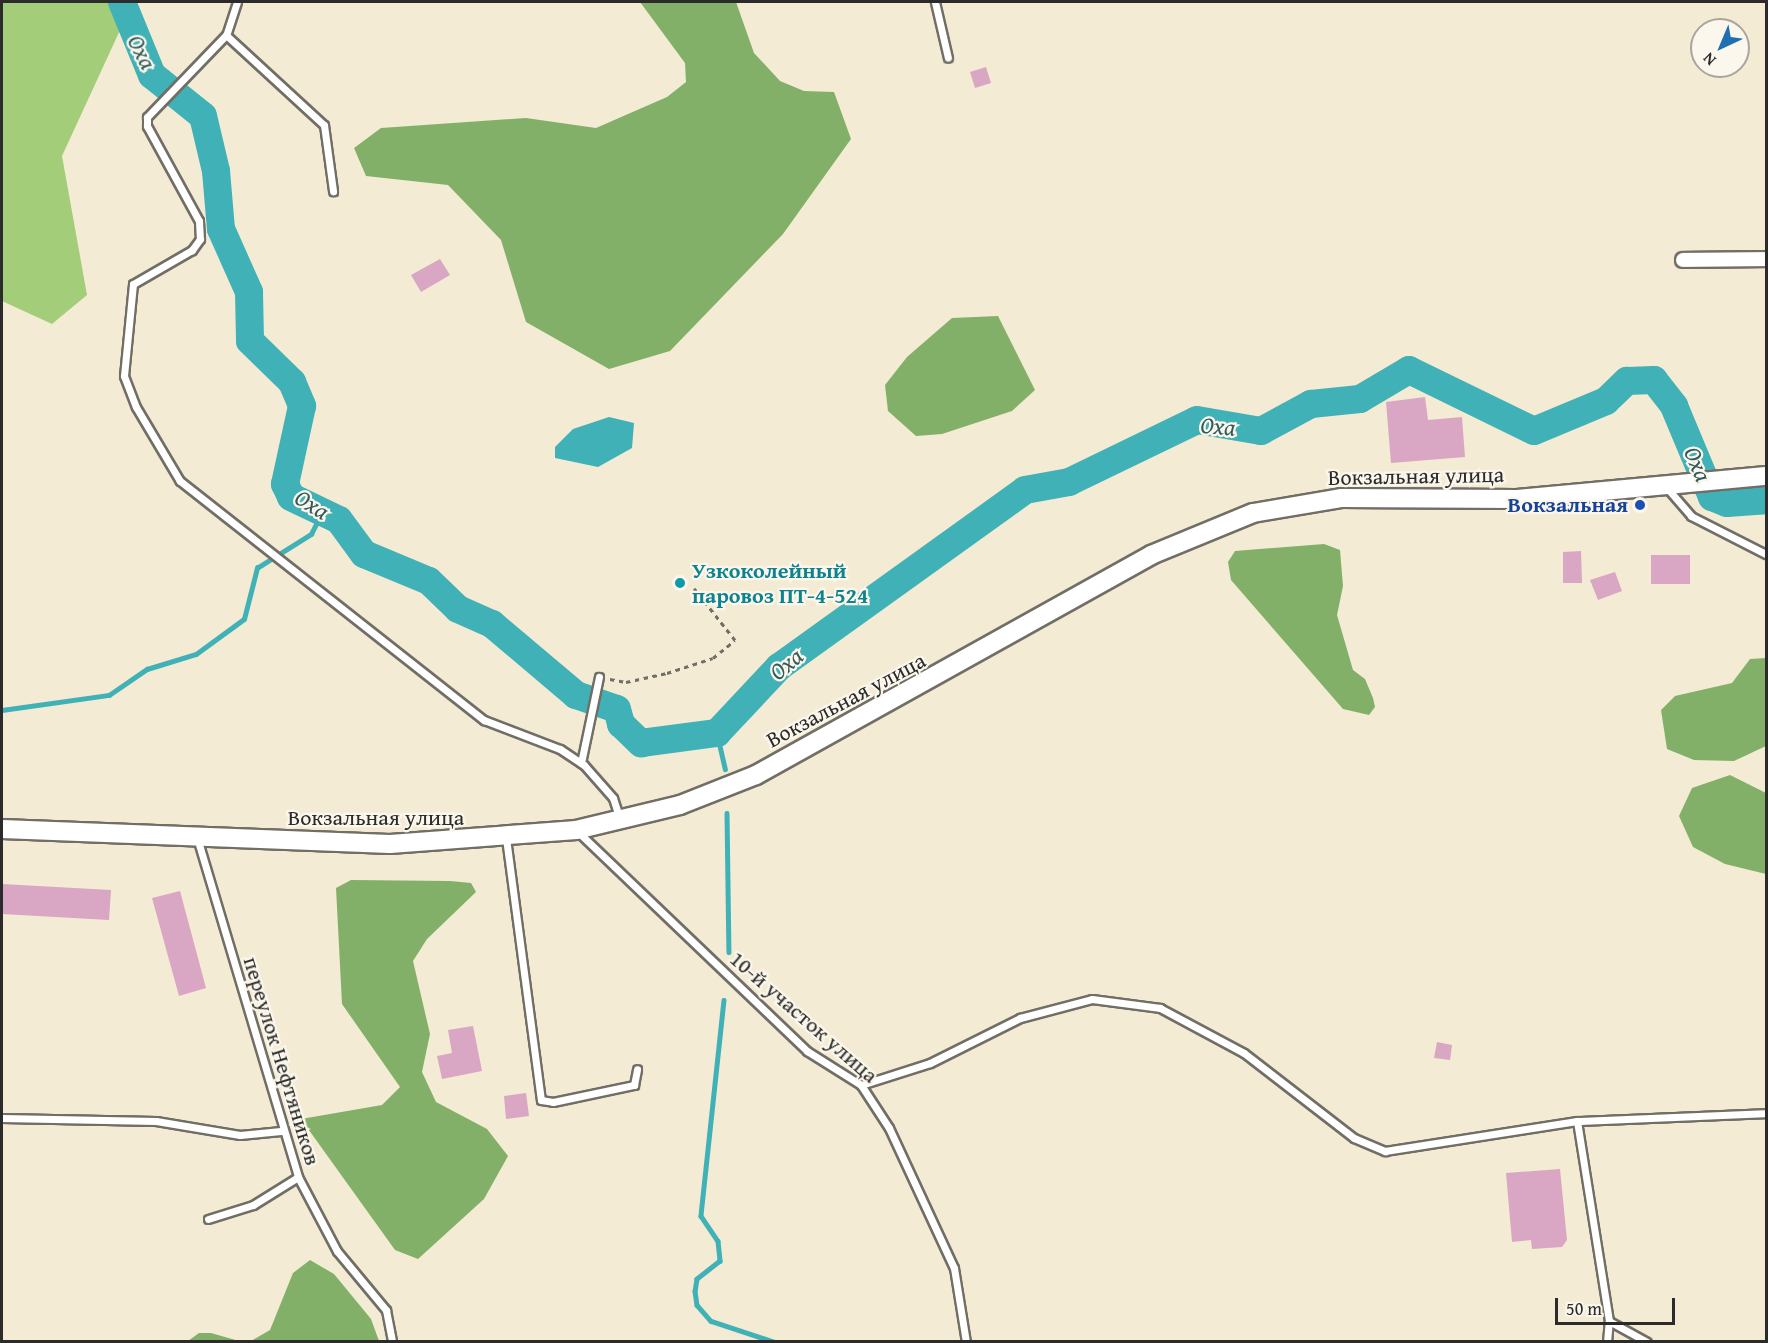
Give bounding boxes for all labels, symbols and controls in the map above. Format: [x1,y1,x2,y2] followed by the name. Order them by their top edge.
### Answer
[1690,18,1750,78] north arrow
[121,30,163,74] water label: Оха
[1697,47,1721,72] text: N
[1199,410,1237,442] water label: Оха
[1678,442,1718,486] water label: Оха
[1328,461,1504,491] street label: Вокзальная улица
[289,482,335,526] water label: Оха
[1508,492,1628,518] place label: Вокзальная
[1633,498,1647,512] marker: Вокзальная
[692,557,868,608] place label: Узкоколейный паровоз ПТ-4-524
[673,576,687,590] marker: Узкоколейный паровоз ПТ-4-524
[763,642,809,686] water label: Оха
[762,647,930,753] street label: Вокзальная улица
[288,805,464,831] street label: Вокзальная улица
[725,946,883,1088] street label: 10-й участок улица
[238,954,326,1168] street label: переулок Нефтяников
[1558,1286,1678,1324] scale bar
[1566,1295,1602,1322] text: 50 m

